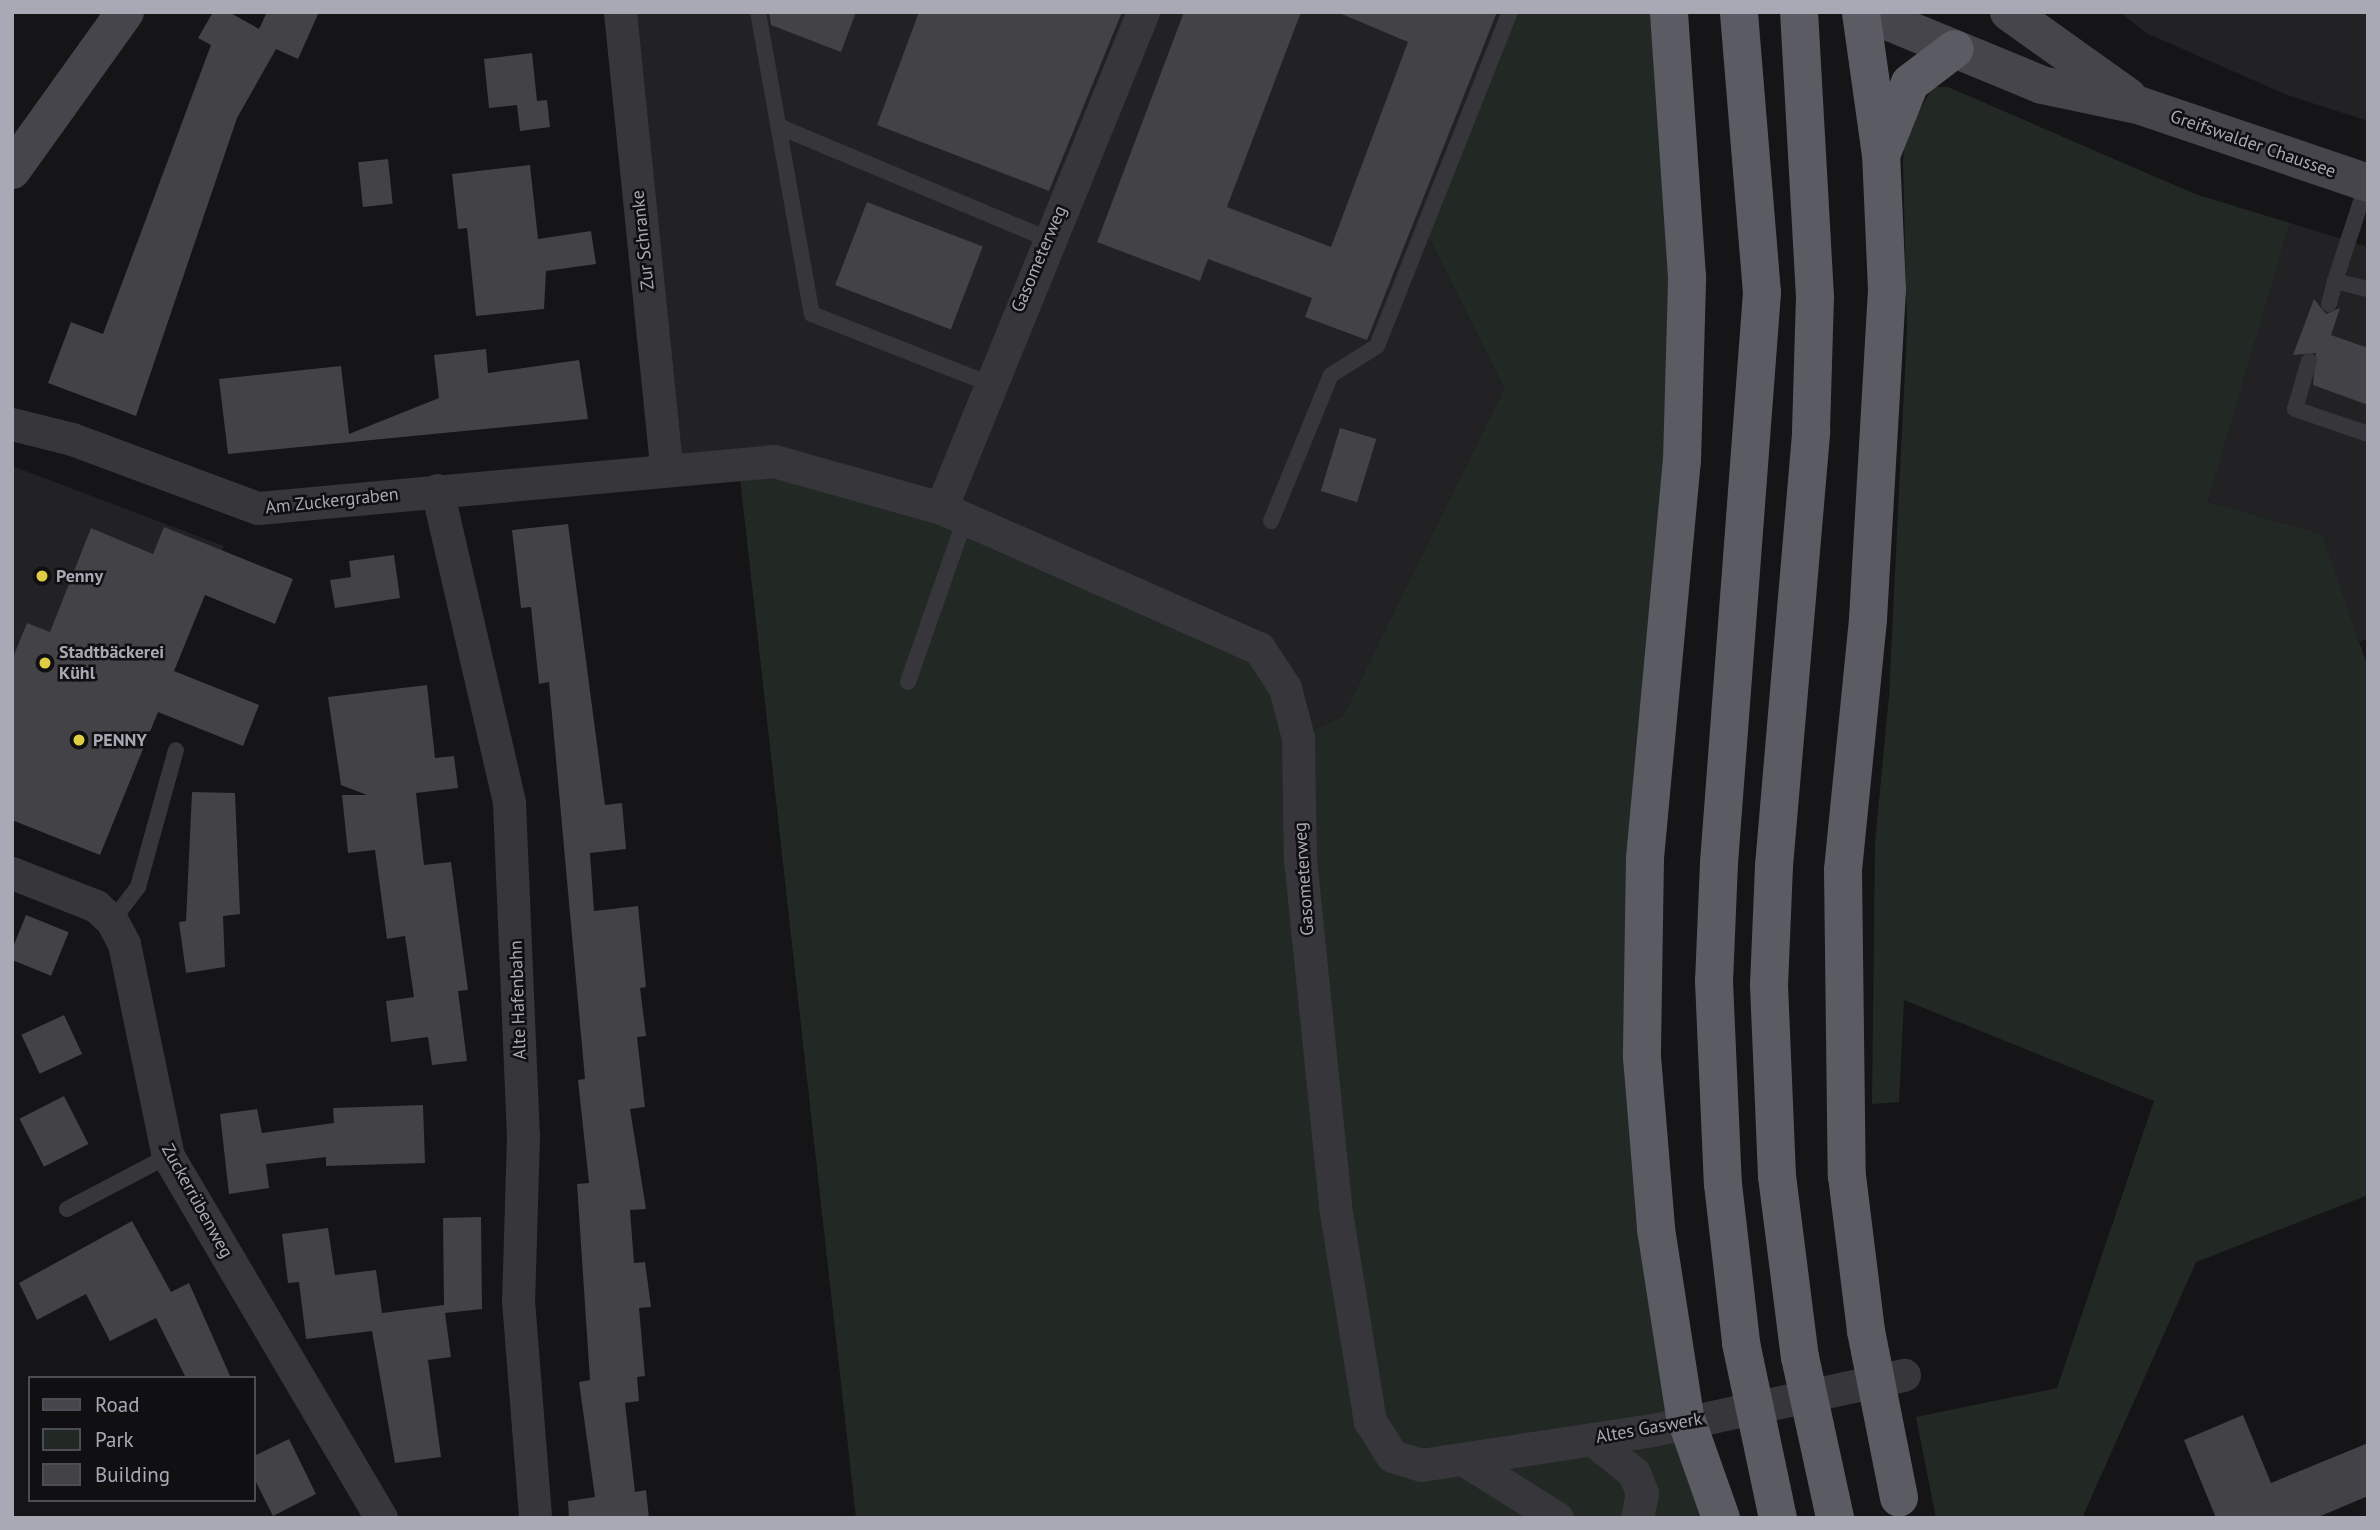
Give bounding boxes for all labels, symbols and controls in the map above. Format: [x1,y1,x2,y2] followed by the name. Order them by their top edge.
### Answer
[2167,106,2339,182] street label: Greifswalder Chaussee
[627,189,659,291] street label: Zur Schranke
[1007,202,1071,316] street label: Gasometerweg
[264,483,400,519] street label: Am Zuckergraben
[56,565,103,587] place label: Penny
[34,568,50,584] marker: Penny
[59,642,164,684] place label: Stadtbäckerei Kühl
[37,655,53,671] marker: Stadtbäckerei Kühl
[93,729,147,751] place label: PENNY
[71,732,87,748] marker: PENNY
[1289,822,1319,936] street label: Gasometerweg
[505,940,531,1060] street label: Alte Hafenbahn
[157,1140,237,1262] street label: Zuckerrübenweg
[28,1376,256,1502] legend
[95,1391,139,1418] text: Road
[1594,1408,1704,1448] street label: Altes Gaswerk
[95,1426,134,1453] text: Park
[95,1461,170,1488] text: Building

